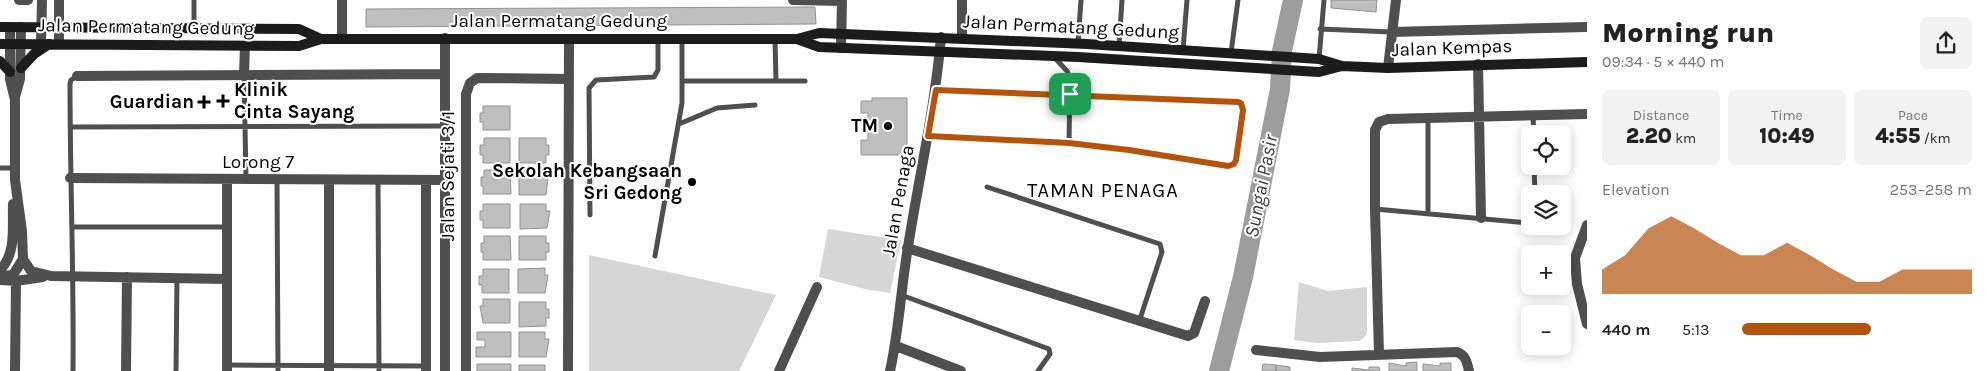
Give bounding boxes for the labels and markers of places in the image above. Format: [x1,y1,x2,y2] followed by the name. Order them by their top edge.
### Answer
[1049,73,1091,115] pin
[234,79,354,123] place label: Klinik Cinta Sayang
[110,91,194,113] place label: Guardian
[216,94,230,108] marker: Klinik Cinta Sayang
[198,96,210,108] marker: Guardian
[851,115,878,137] place label: TM
[882,120,894,132] marker: TM
[492,160,682,204] place label: Sekolah Kebangsaan Sri Gedong
[686,176,698,188] marker: Sekolah Kebangsaan Sri Gedong

